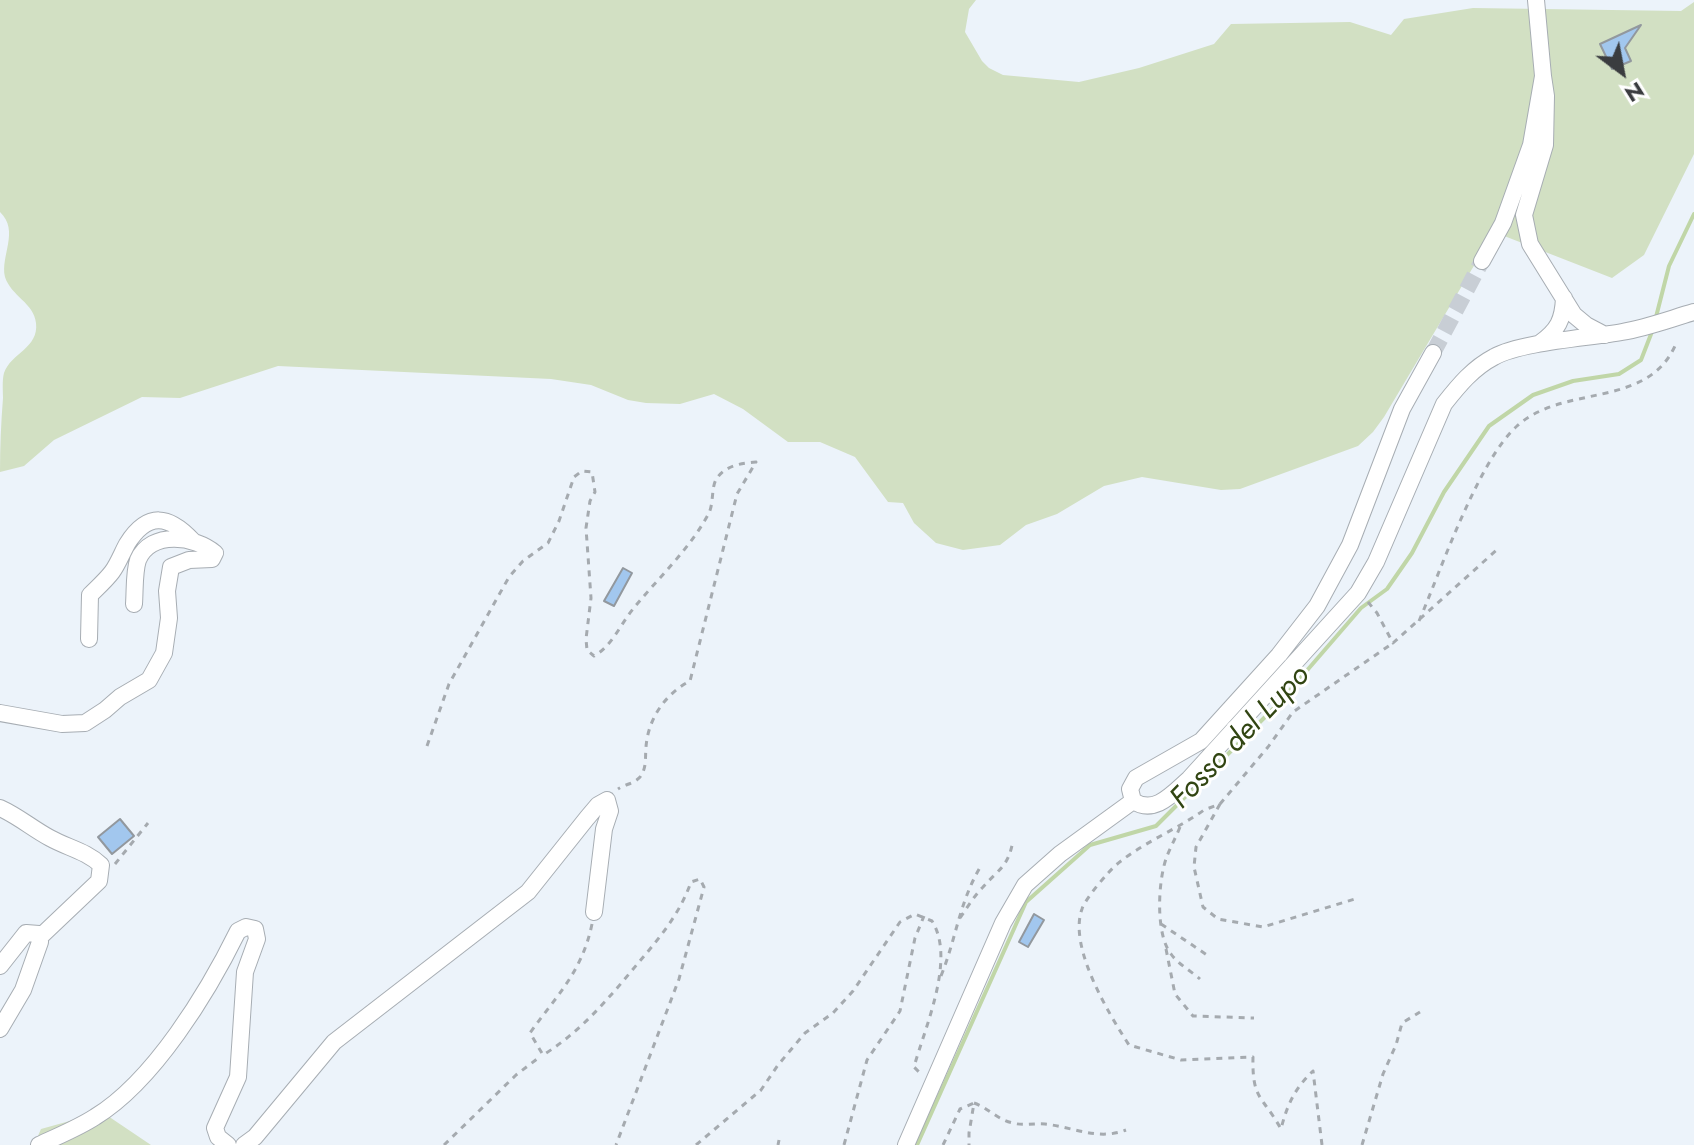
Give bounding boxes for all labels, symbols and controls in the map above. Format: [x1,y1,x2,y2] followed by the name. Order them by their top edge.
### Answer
[1582,32,1662,112] north arrow
[1619,74,1651,111] text: N
[1164,659,1318,817] water label: Fosso del Lupo

